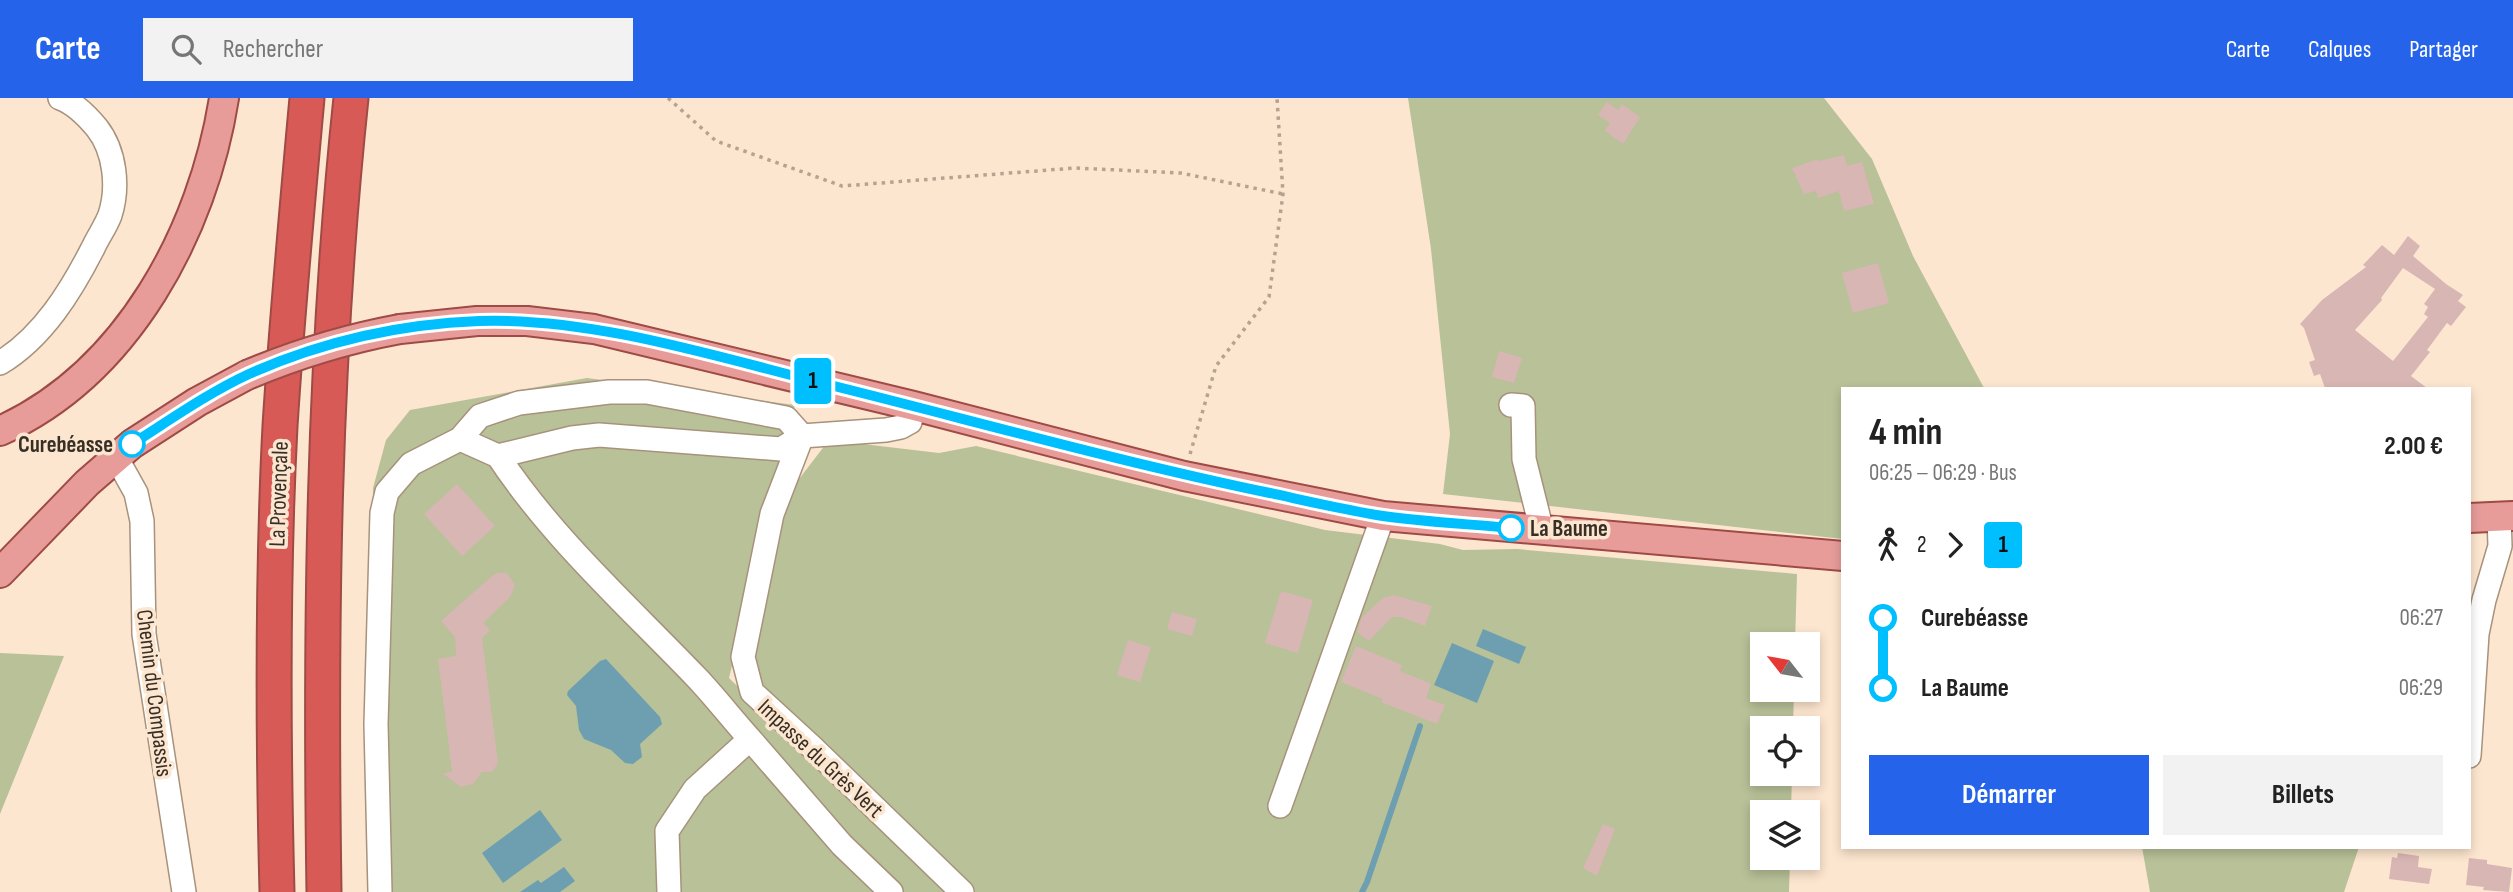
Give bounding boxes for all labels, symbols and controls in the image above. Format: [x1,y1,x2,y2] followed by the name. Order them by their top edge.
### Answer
[143,18,633,81] search box
[35,29,101,69] text: Carte
[167,30,205,68] icon: search
[223,34,323,65] text: Rechercher
[2226,35,2270,64] text: Carte
[2308,35,2371,64] text: Calques
[2409,35,2478,64] text: Partager
[790,358,836,404] line badge: 1
[808,366,818,395] text: 1
[1869,410,1942,455] text: 4 min
[18,431,113,459] place label: Curebéasse
[119,431,145,457] marker: Curebéasse
[2384,431,2443,462] text: 2.00 €
[263,441,295,547] street label: La Provençale
[1869,459,2017,487] text: 06:25 – 06:29 · Bus
[1498,515,1524,541] marker: La Baume
[1530,515,1608,543] place label: La Baume
[1869,526,1907,564] icon: walk
[1936,526,1974,564] icon: forward
[1998,530,2008,559] text: 1
[1917,531,1926,559] text: 2
[1921,603,2028,634] text: Curebéasse
[2400,604,2443,632] text: 06:27
[130,608,178,778] street label: Chemin du Compassis
[1750,632,1820,702] north arrow
[1750,632,1820,870] map controls
[1921,673,2009,704] text: La Baume
[2399,674,2443,702] text: 06:29
[752,693,889,824] street label: Impasse du Grès Vert
[1750,716,1820,786] button: locate
[1869,755,2149,835] button: Démarrer
[2163,755,2443,835] button: Billets
[1750,800,1820,870] button: layers

